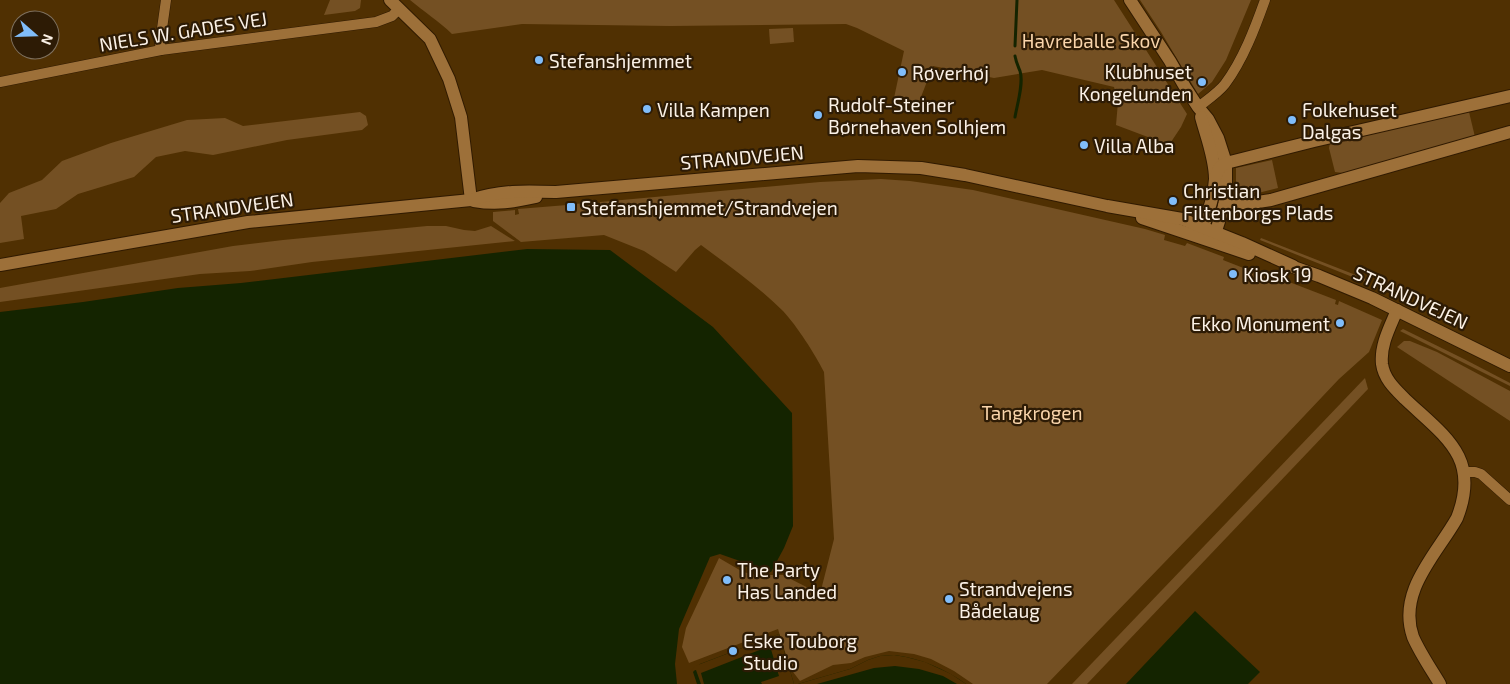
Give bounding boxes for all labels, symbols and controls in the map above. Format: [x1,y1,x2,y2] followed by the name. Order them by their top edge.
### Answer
[97,6,269,56] street label: NIELS W. GADES VEJ
[10,10,60,60] north arrow
[1022,29,1160,52] park label: Havreballe Skov
[38,32,57,47] text: N
[549,49,692,72] place label: Stefanshjemmet
[533,54,545,66] marker: Stefanshjemmet
[1079,60,1192,105] place label: Klubhuset Kongelunden
[912,61,989,84] place label: Røverhøj
[896,66,908,78] marker: Røverhøj
[1196,76,1208,88] marker: Klubhuset Kongelunden
[828,93,1006,138] place label: Rudolf-Steiner Børnehaven Solhjem
[657,98,770,121] place label: Villa Kampen
[1302,98,1397,143] place label: Folkehuset Dalgas
[641,103,653,115] marker: Villa Kampen
[812,109,824,121] marker: Rudolf-Steiner Børnehaven Solhjem
[1286,114,1298,126] marker: Folkehuset Dalgas
[1094,134,1175,157] place label: Villa Alba
[1078,139,1090,151] marker: Villa Alba
[679,140,805,174] street label: STRANDVEJEN
[1183,179,1333,224] place label: Christian Filtenborgs Plads
[169,187,295,227] street label: STRANDVEJEN
[1167,195,1179,207] marker: Christian Filtenborgs Plads
[581,196,838,219] place label: Stefanshjemmet/Strandvejen
[565,201,577,213] marker: Stefanshjemmet/Strandvejen
[1350,260,1472,334] street label: STRANDVEJEN
[1243,263,1312,286] place label: Kiosk 19
[1227,268,1239,280] marker: Kiosk 19
[1191,312,1330,335] place label: Ekko Monument
[1334,317,1346,329] marker: Ekko Monument
[982,401,1082,424] park label: Tangkrogen
[737,558,837,603] place label: The Party Has Landed
[721,574,733,586] marker: The Party Has Landed
[959,577,1073,622] place label: Strandvejens Bådelaug
[943,593,955,605] marker: Strandvejens Bådelaug
[743,629,857,674] place label: Eske Touborg Studio
[727,645,739,657] marker: Eske Touborg Studio

